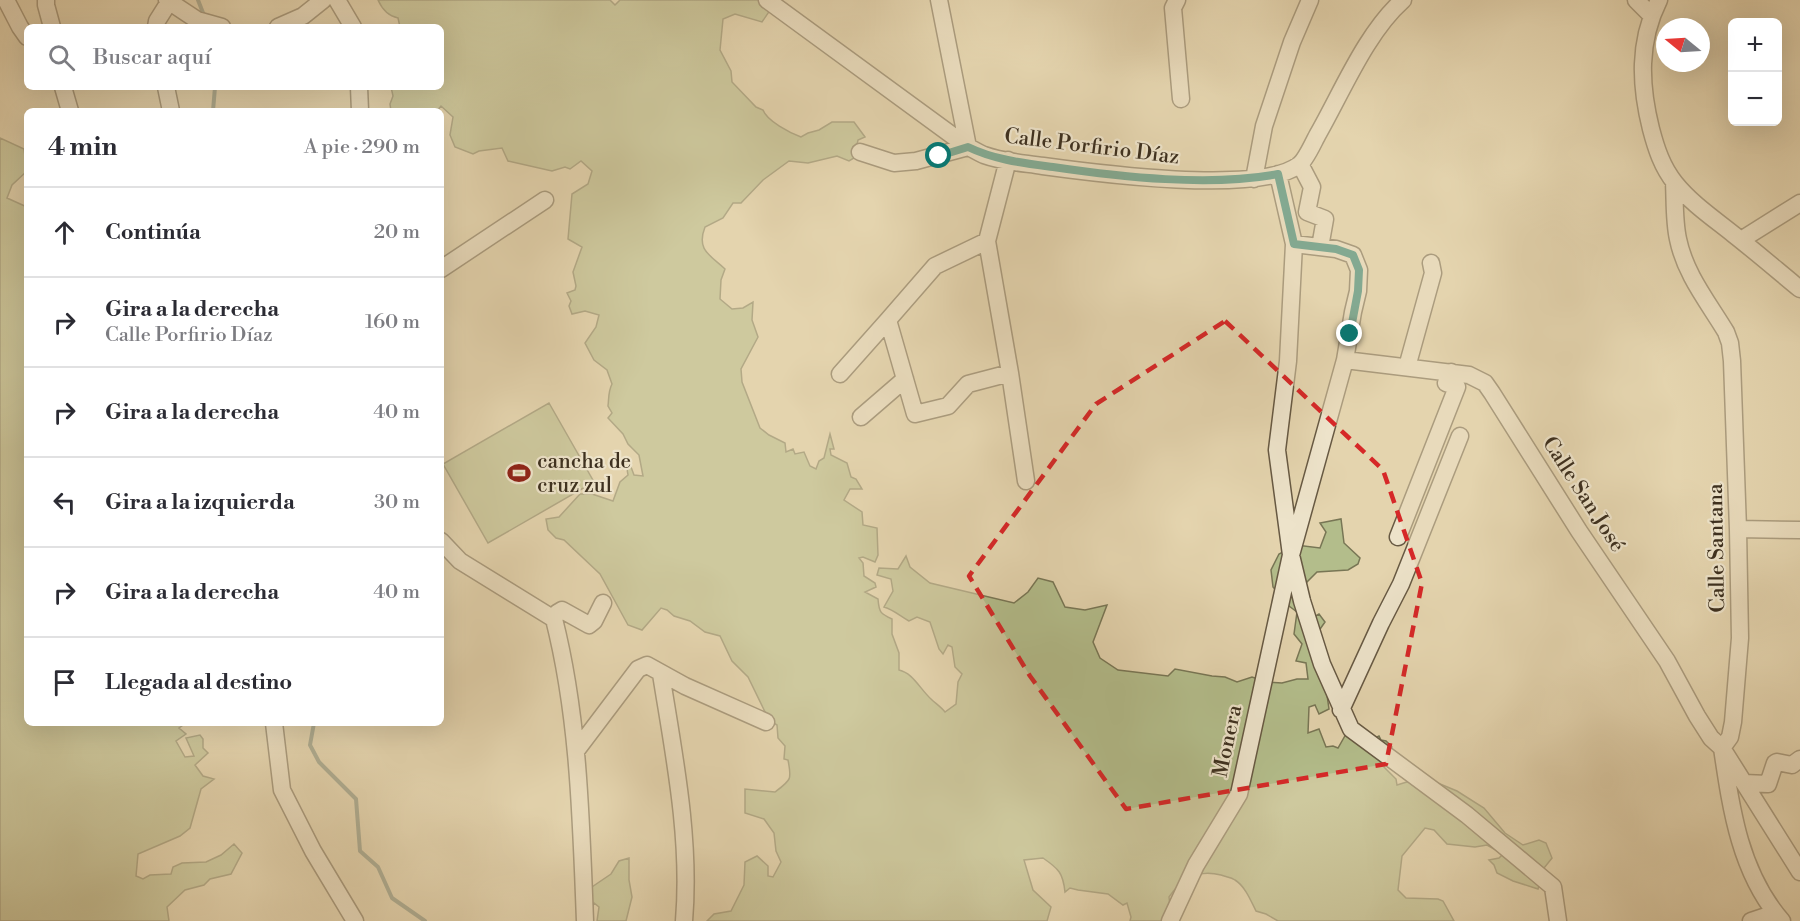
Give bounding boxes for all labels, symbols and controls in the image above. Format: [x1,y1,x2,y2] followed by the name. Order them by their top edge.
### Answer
[1656,18,1710,72] north arrow
[1728,18,1782,126] map controls
[1728,18,1782,72] button: +
[24,24,444,90] search box
[45,41,78,74] icon: search
[93,44,211,71] text: Buscar aquí
[1728,72,1782,126] button: −
[1003,123,1181,171] street label: Calle Porfirio Díaz
[48,131,118,163] text: 4 min
[304,135,420,160] text: A pie · 290 m
[925,142,951,168] route start
[48,216,81,249] icon: ahead
[105,219,201,246] text: Continúa
[374,220,420,245] text: 20 m
[105,296,279,323] text: Gira a la derecha
[48,306,81,339] icon: right
[365,310,420,335] text: 160 m
[1336,320,1362,346] route end
[105,323,273,348] text: Calle Porfirio Díaz
[48,396,81,429] icon: right
[105,399,279,426] text: Gira a la derecha
[373,400,420,425] text: 40 m
[1536,432,1630,557] street label: Calle San José
[537,449,631,499] place label: cancha de cruz zul
[506,460,532,486] sports icon: cancha de cruz zul
[1703,483,1731,613] street label: Calle Santana
[48,486,81,519] icon: left
[105,489,295,516] text: Gira a la izquierda
[374,490,420,515] text: 30 m
[48,576,81,609] icon: right
[105,579,279,606] text: Gira a la derecha
[373,580,420,605] text: 40 m
[48,666,81,699] icon: arrive
[105,669,292,696] text: Llegada al destino
[1208,702,1248,780] street label: Monera

